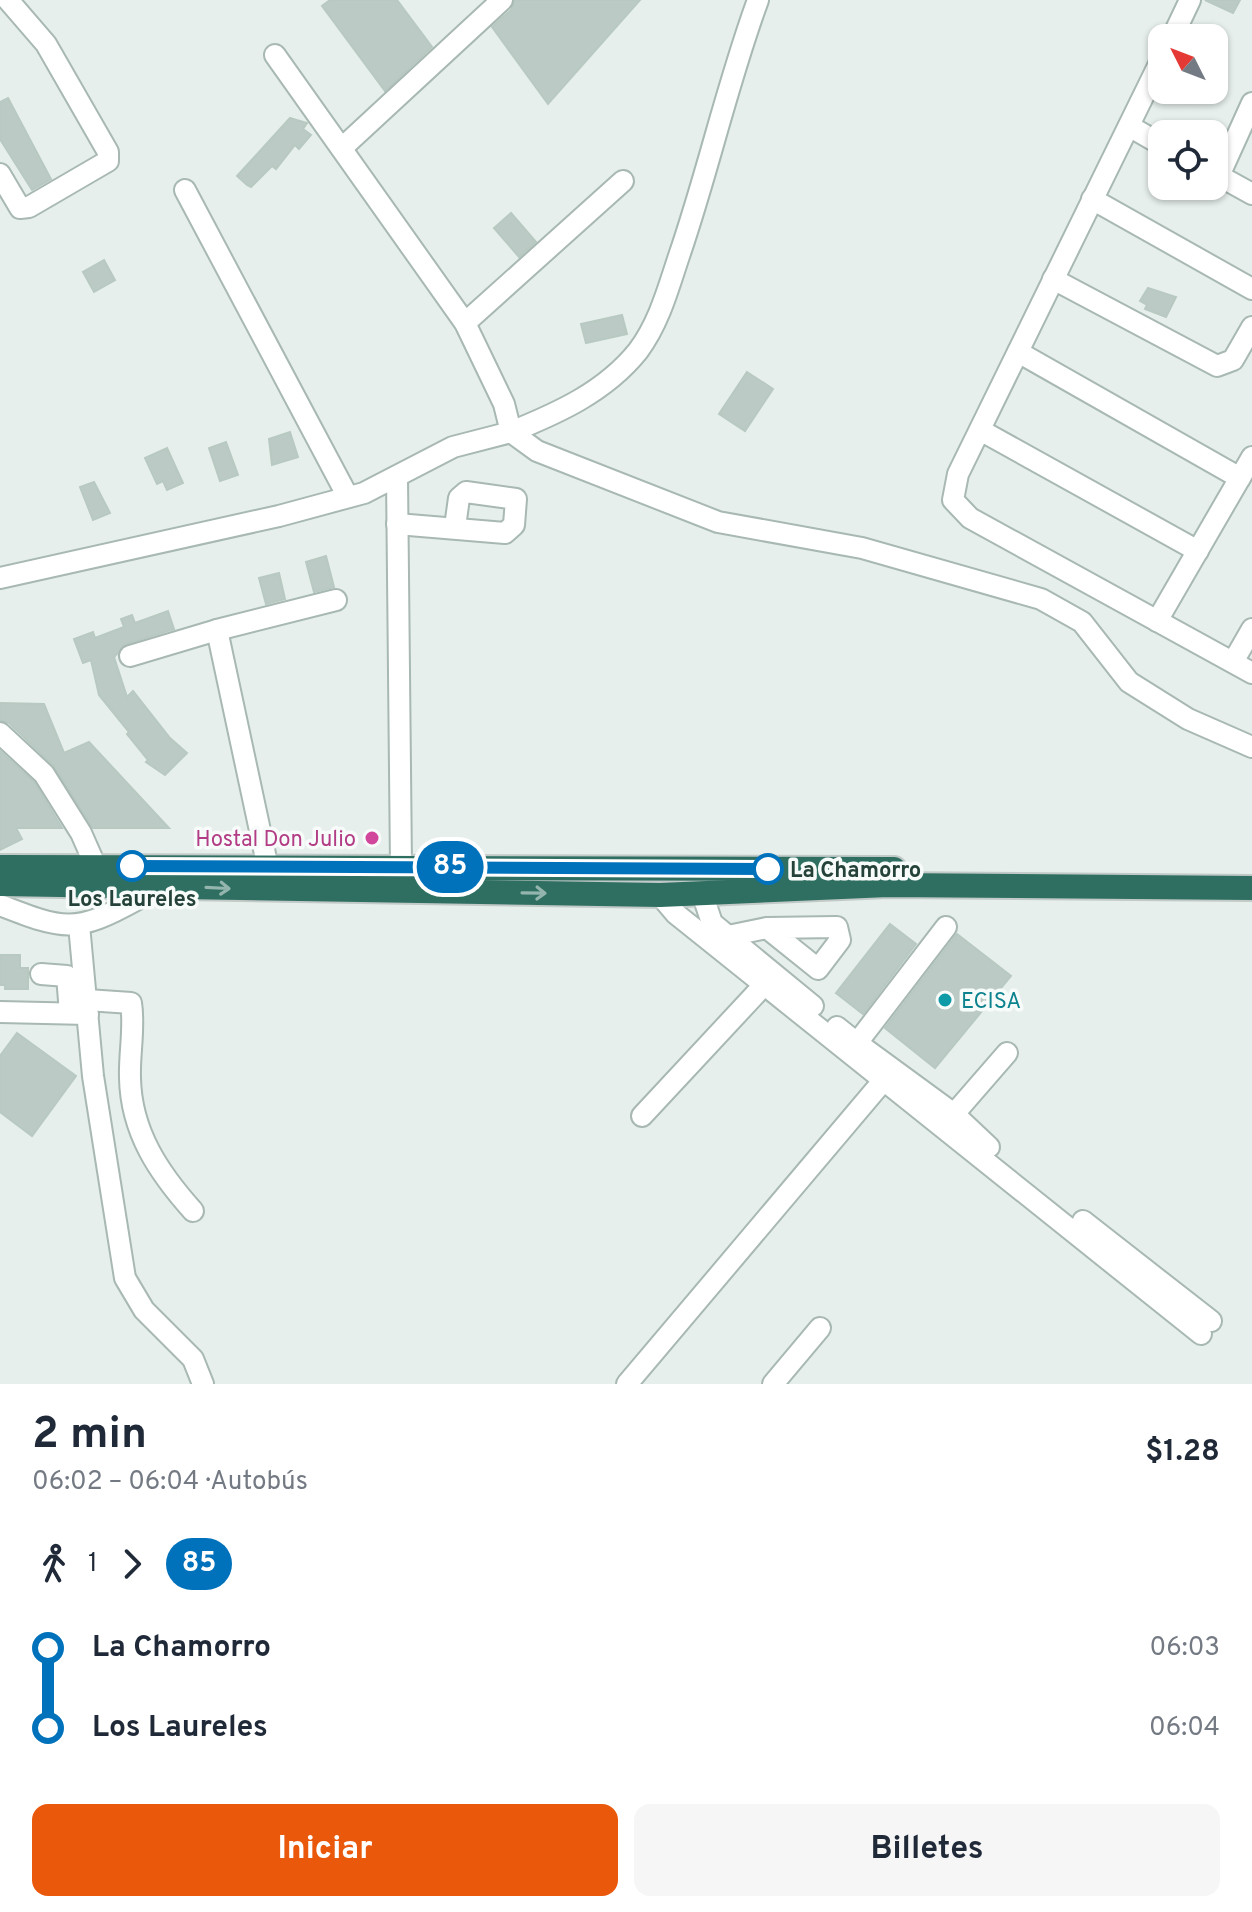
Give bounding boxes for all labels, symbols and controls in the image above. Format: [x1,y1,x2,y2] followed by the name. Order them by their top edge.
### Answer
[1148,24,1228,104] north arrow
[1148,24,1228,200] map controls
[1148,120,1228,200] button: locate
[195,827,356,854] place label: Hostal Don Julio
[363,829,381,847] marker: Hostal Don Julio
[414,841,486,893] line badge: 85
[433,849,467,885] text: 85
[117,851,147,881] marker: Los Laureles
[753,854,783,884] marker: La Chamorro
[790,858,921,885] place label: La Chamorro
[204,880,231,895] one-way arrow
[520,885,547,901] one-way arrow
[68,887,196,914] place label: Los Laureles
[961,989,1021,1016] place label: ECISA
[936,991,954,1009] marker: ECISA
[32,1408,147,1464] text: 2 min
[1145,1434,1220,1471] text: $1.28
[32,1466,308,1499] text: 06:02 – 06:04 · Autobús
[32,1542,76,1586] icon: walk
[110,1542,154,1586] icon: forward
[182,1546,216,1582] text: 85
[88,1548,98,1581] text: 1
[92,1630,271,1667] text: La Chamorro
[1150,1632,1220,1665] text: 06:03
[92,1710,268,1747] text: Los Laureles
[1149,1712,1220,1745] text: 06:04
[32,1804,618,1896] button: Iniciar
[634,1804,1220,1896] button: Billetes

